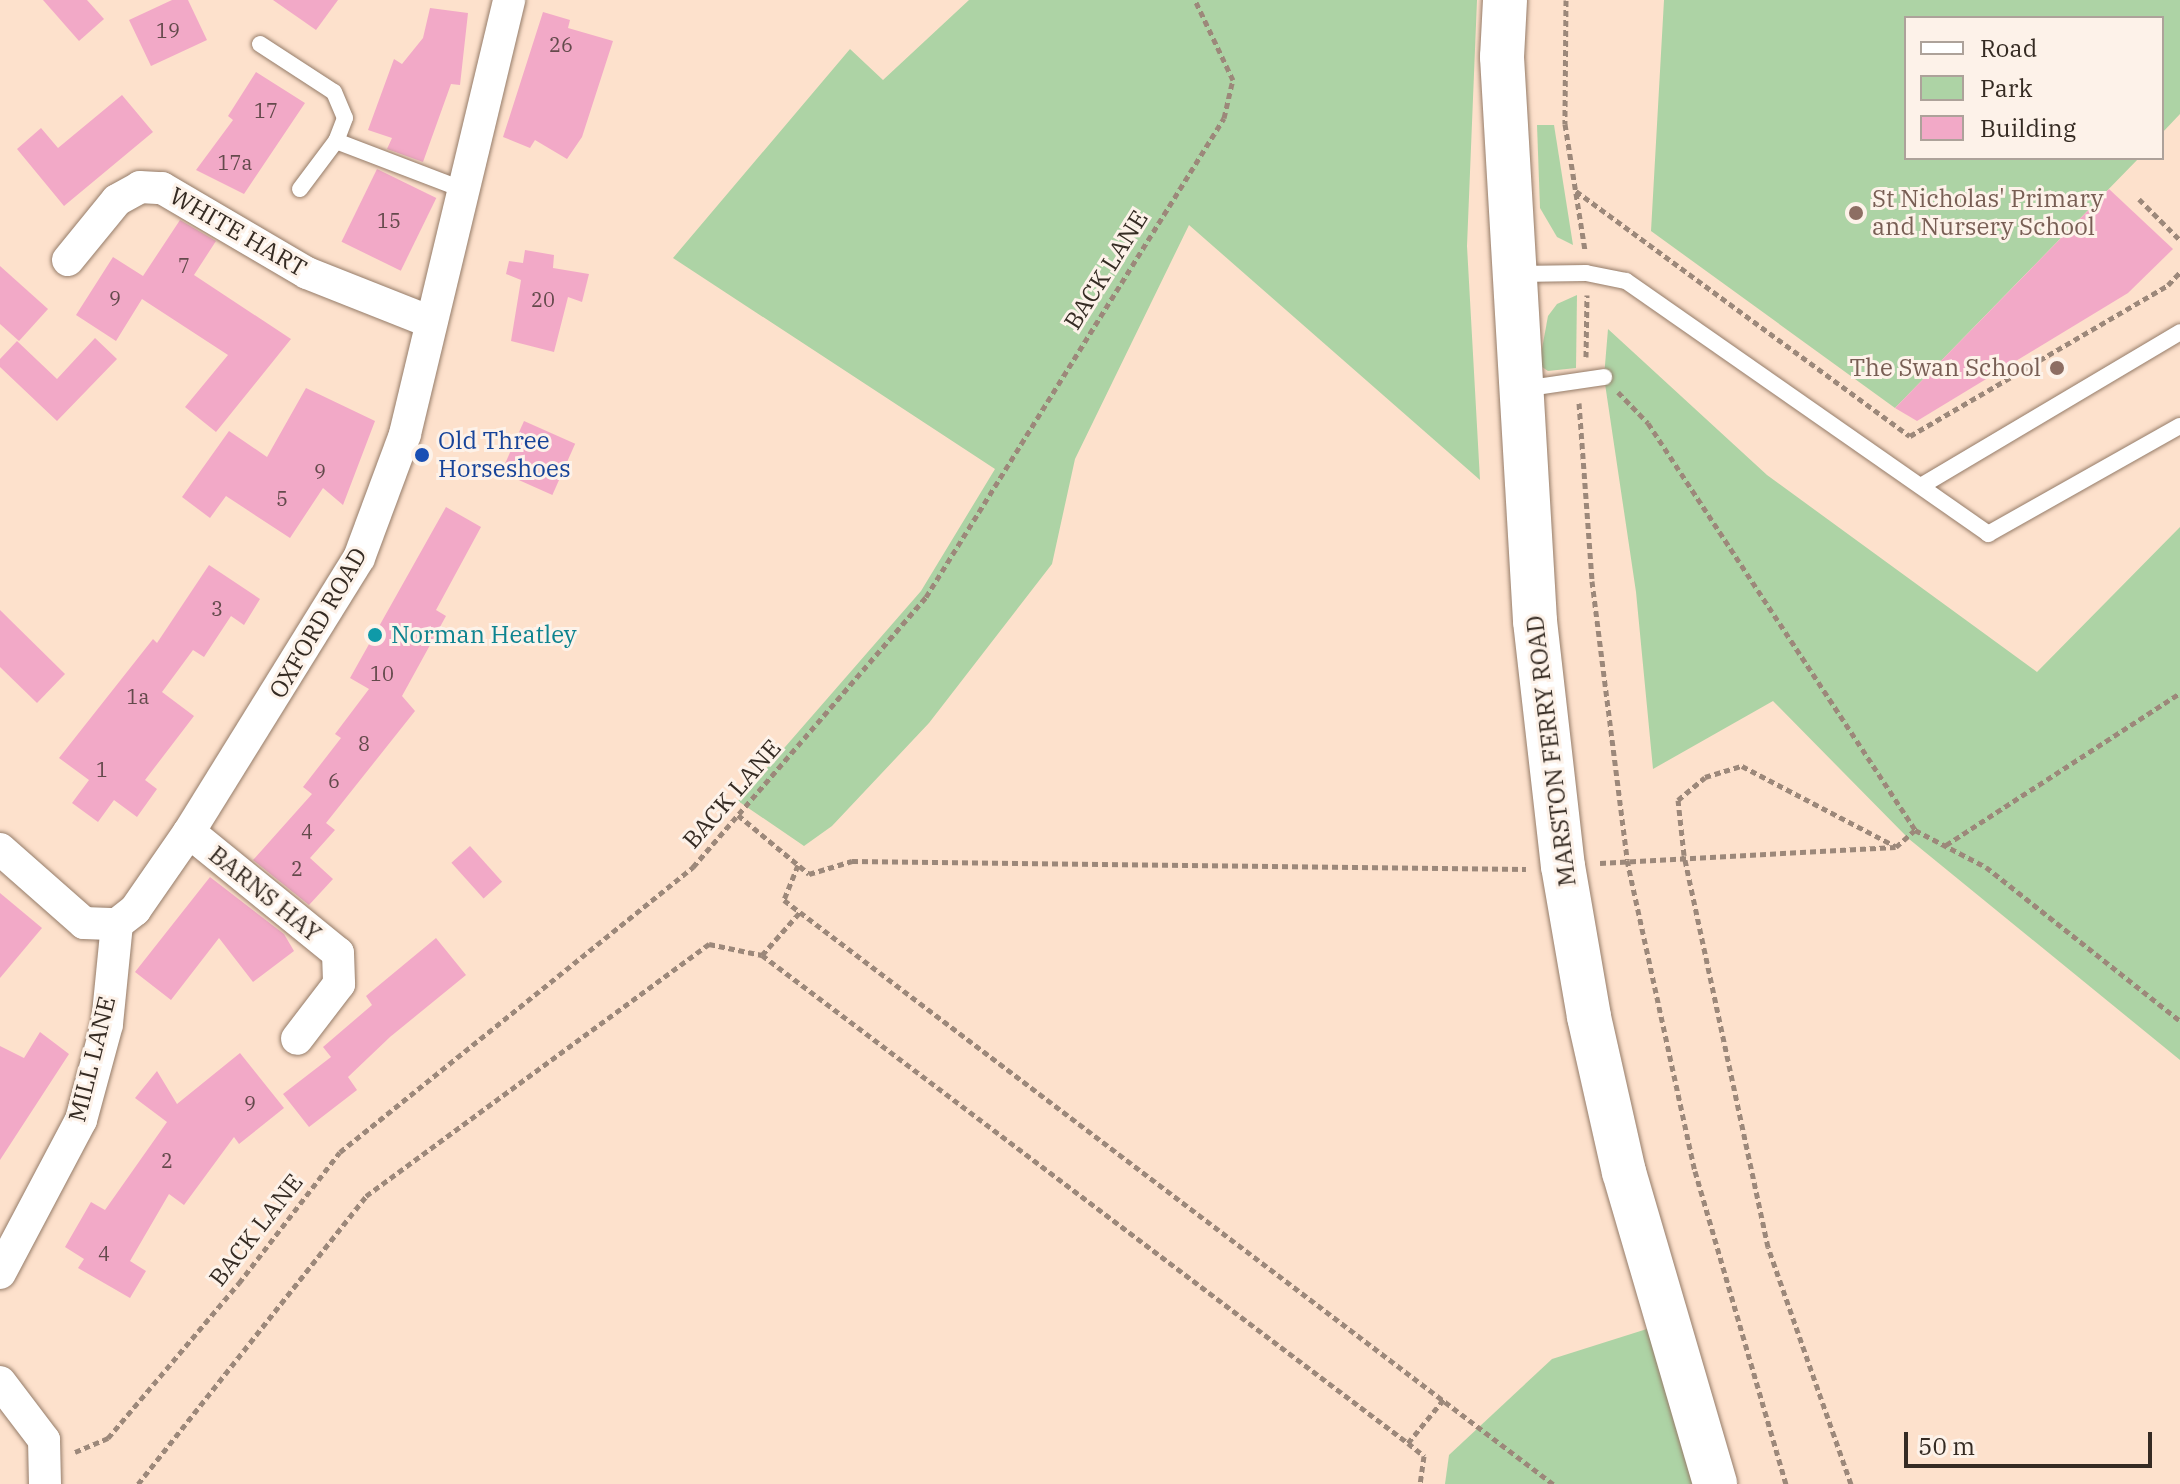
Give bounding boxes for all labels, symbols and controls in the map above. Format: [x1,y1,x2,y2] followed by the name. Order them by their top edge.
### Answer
[1904,16,2164,160] legend
[156,18,180,42] house number: 19
[549,32,573,56] house number: 26
[1980,32,2037,64] text: Road
[1980,72,2032,104] text: Park
[254,98,278,122] house number: 17
[1980,112,2076,144] text: Building
[218,150,252,174] house number: 17a
[164,181,312,283] street label: WHITE HART
[1872,185,2104,241] place label: St Nicholas' Primary and Nursery School
[1847,204,1865,222] marker: St Nicholas' Primary and Nursery School
[1058,205,1154,335] street label: BACK LANE
[377,208,401,232] house number: 15
[178,253,190,277] house number: 7
[109,286,121,310] house number: 9
[531,287,555,311] house number: 20
[1849,354,2041,382] place label: The Swan School
[2048,359,2066,377] marker: The Swan School
[438,427,571,483] place label: Old Three Horseshoes
[413,446,431,464] marker: Old Three Horseshoes
[314,459,326,483] house number: 9
[276,486,288,510] house number: 5
[263,543,373,703] street label: OXFORD ROAD
[211,596,223,620] house number: 3
[1520,614,1582,888] street label: MARSTON FERRY ROAD
[391,621,577,649] place label: Norman Heatley
[366,626,384,644] marker: Norman Heatley
[370,661,394,685] house number: 10
[127,684,149,708] house number: 1a
[358,731,370,755] house number: 8
[677,734,787,854] street label: BACK LANE
[96,757,108,781] house number: 1
[328,768,340,792] house number: 6
[301,819,313,843] house number: 4
[203,840,327,948] street label: BARNS HAY
[291,856,303,880] house number: 2
[63,993,121,1125] street label: MILL LANE
[244,1091,256,1115] house number: 9
[161,1148,173,1172] house number: 2
[203,1168,309,1292] street label: BACK LANE
[98,1241,110,1265] house number: 4
[1908,1416,2156,1466] scale bar
[1918,1430,1975,1462] text: 50 m

